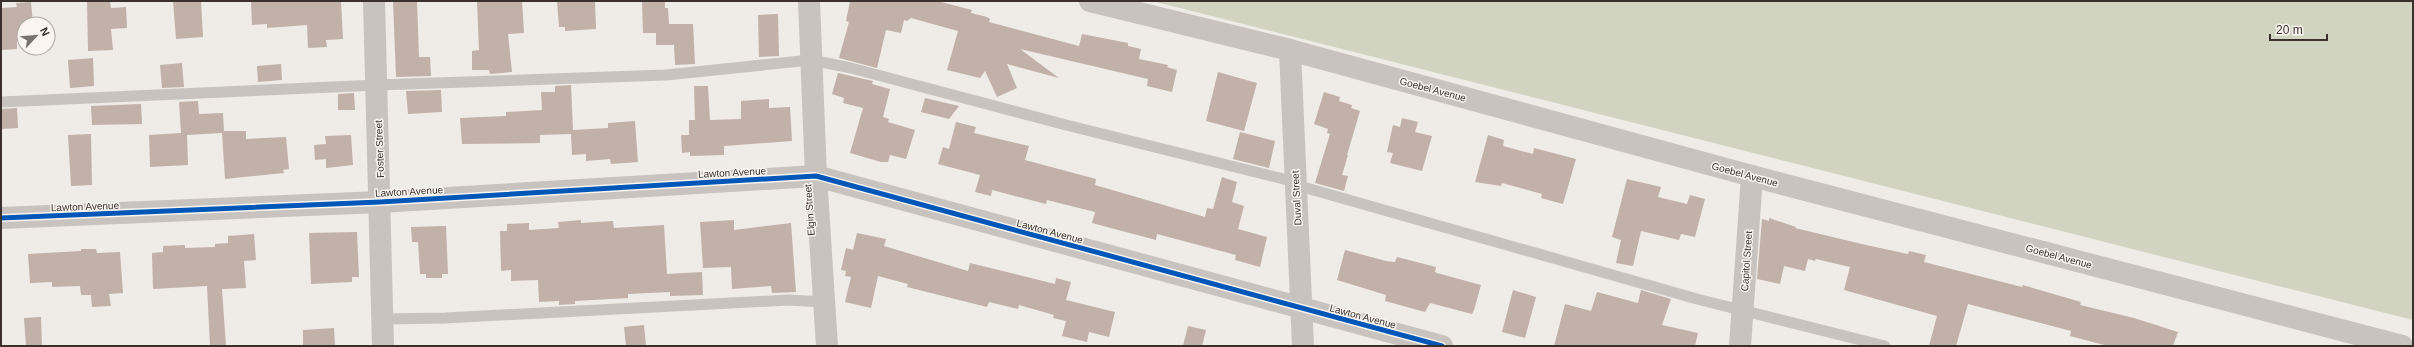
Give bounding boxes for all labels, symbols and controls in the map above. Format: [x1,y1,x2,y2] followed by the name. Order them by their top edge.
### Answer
[16,16,56,56] north arrow
[2270,16,2327,42] scale bar
[2276,23,2303,37] text: 20 m
[38,25,52,38] text: N
[1398,75,1468,104] street label: Goebel Avenue
[373,120,386,178] street label: Foster Street
[1710,160,1780,189] street label: Goebel Avenue
[698,165,767,180] street label: Lawton Avenue
[1290,170,1303,226] street label: Duval Street
[375,184,444,199] street label: Lawton Avenue
[802,184,817,236] street label: Elgin Street
[51,200,120,213] street label: Lawton Avenue
[1015,217,1085,246] street label: Lawton Avenue
[1739,230,1754,292] street label: Capitol Street
[2024,242,2094,271] street label: Goebel Avenue
[1328,302,1398,331] street label: Lawton Avenue

